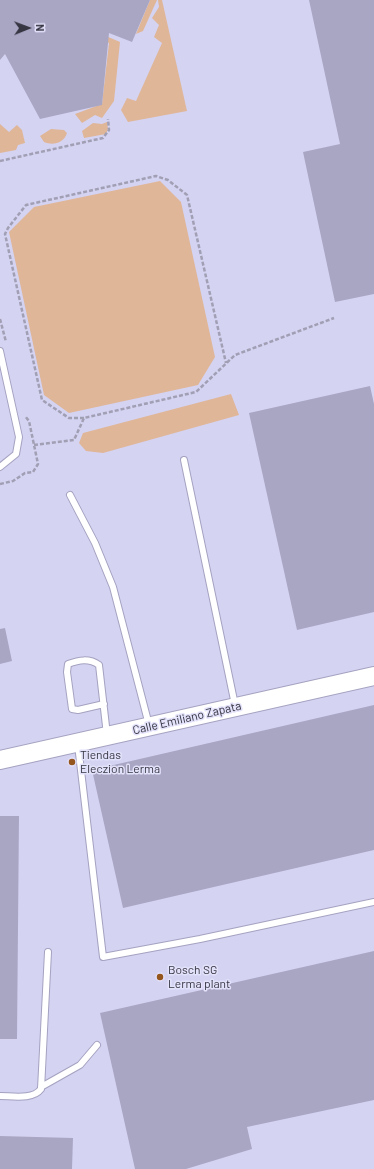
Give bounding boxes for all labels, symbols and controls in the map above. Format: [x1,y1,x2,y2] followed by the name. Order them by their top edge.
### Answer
[8,8,48,48] north arrow
[34,24,47,32] text: N
[131,698,243,738] street label: Calle Emiliano Zapata
[80,748,160,776] place label: Tiendas Eleczion Lerma
[67,757,77,767] marker: Tiendas Eleczion Lerma
[168,963,230,991] place label: Bosch SG Lerma plant
[155,972,165,982] marker: Bosch SG Lerma plant

